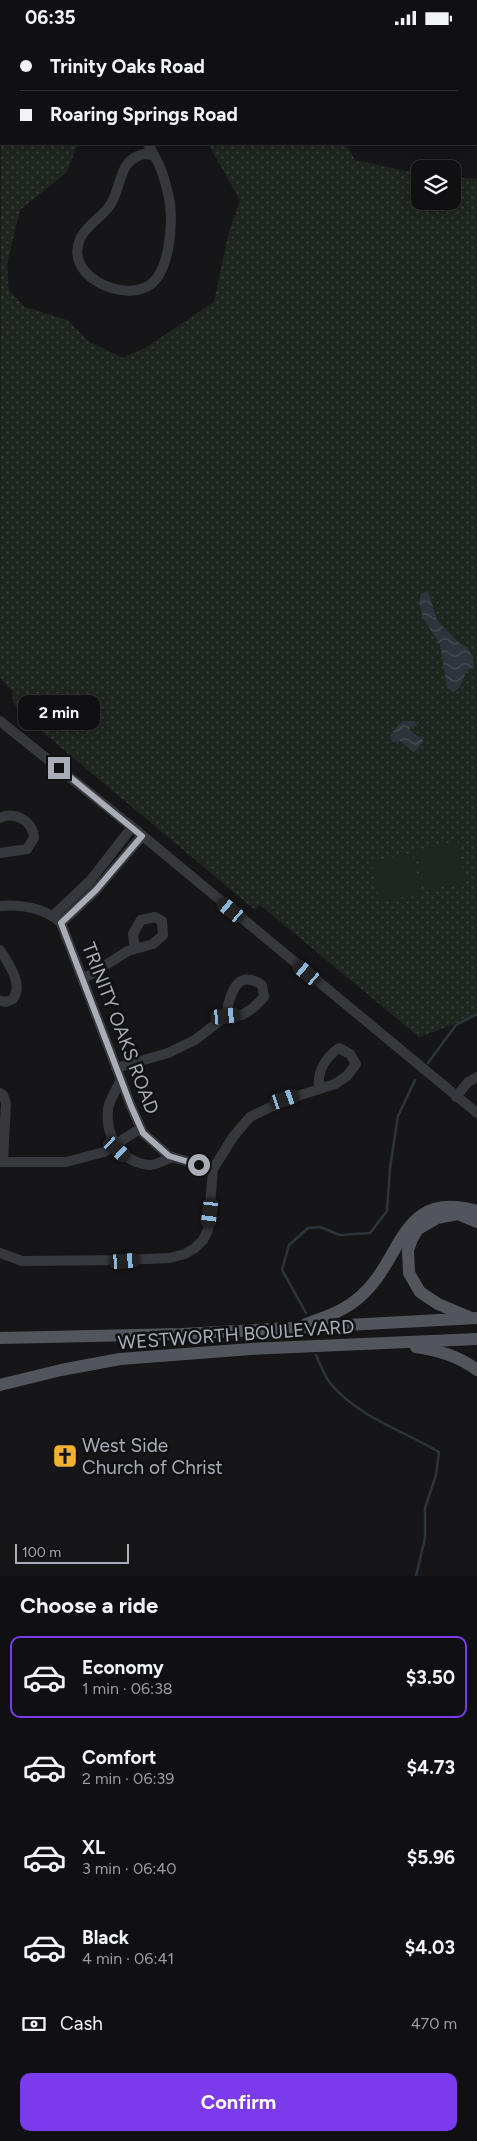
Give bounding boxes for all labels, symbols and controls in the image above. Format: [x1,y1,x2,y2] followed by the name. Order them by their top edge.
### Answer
[25,6,76,29] text: 06:35
[50,55,205,78] text: Trinity Oaks Road
[50,103,238,126] text: Roaring Springs Road
[411,160,461,210] map controls
[411,160,461,210] button: layers
[18,695,100,731] callout: 2 min
[39,703,79,722] text: 2 min
[48,757,70,779] route end
[214,895,247,925] car
[77,939,164,1117] street label: TRINITY OAKS ROAD
[290,958,323,988] car
[210,1007,241,1025] car
[268,1087,301,1111] car
[100,1133,133,1165] car
[188,1154,210,1176] route start
[200,1197,219,1229] car
[109,1252,140,1270] car
[117,1315,355,1354] street label: WESTWORTH BOULEVARD
[82,1434,223,1479] place label: West Side Church of Christ
[52,1443,78,1469] church icon: West Side Church of Christ
[15,1541,129,1564] scale bar
[22,1544,61,1561] text: 100 m
[20,1592,158,1619] text: Choose a ride
[22,1655,67,1700] icon: car
[82,1656,164,1679] text: Economy
[406,1666,455,1689] text: $3.50
[82,1679,173,1698] text: 1 min · 06:38
[22,1745,67,1790] icon: car
[82,1746,157,1769] text: Comfort
[407,1756,455,1779] text: $4.73
[82,1769,174,1788] text: 2 min · 06:39
[22,1835,67,1880] icon: car
[82,1836,105,1859] text: XL
[407,1846,455,1869] text: $5.96
[82,1859,176,1878] text: 3 min · 06:40
[22,1925,67,1970] icon: car
[82,1926,129,1949] text: Black
[405,1936,455,1959] text: $4.03
[82,1949,174,1968] text: 4 min · 06:41
[20,2010,48,2038] icon: cash
[60,2012,103,2035] text: Cash
[411,2014,457,2033] text: 470 m
[20,2073,457,2131] button: Confirm

